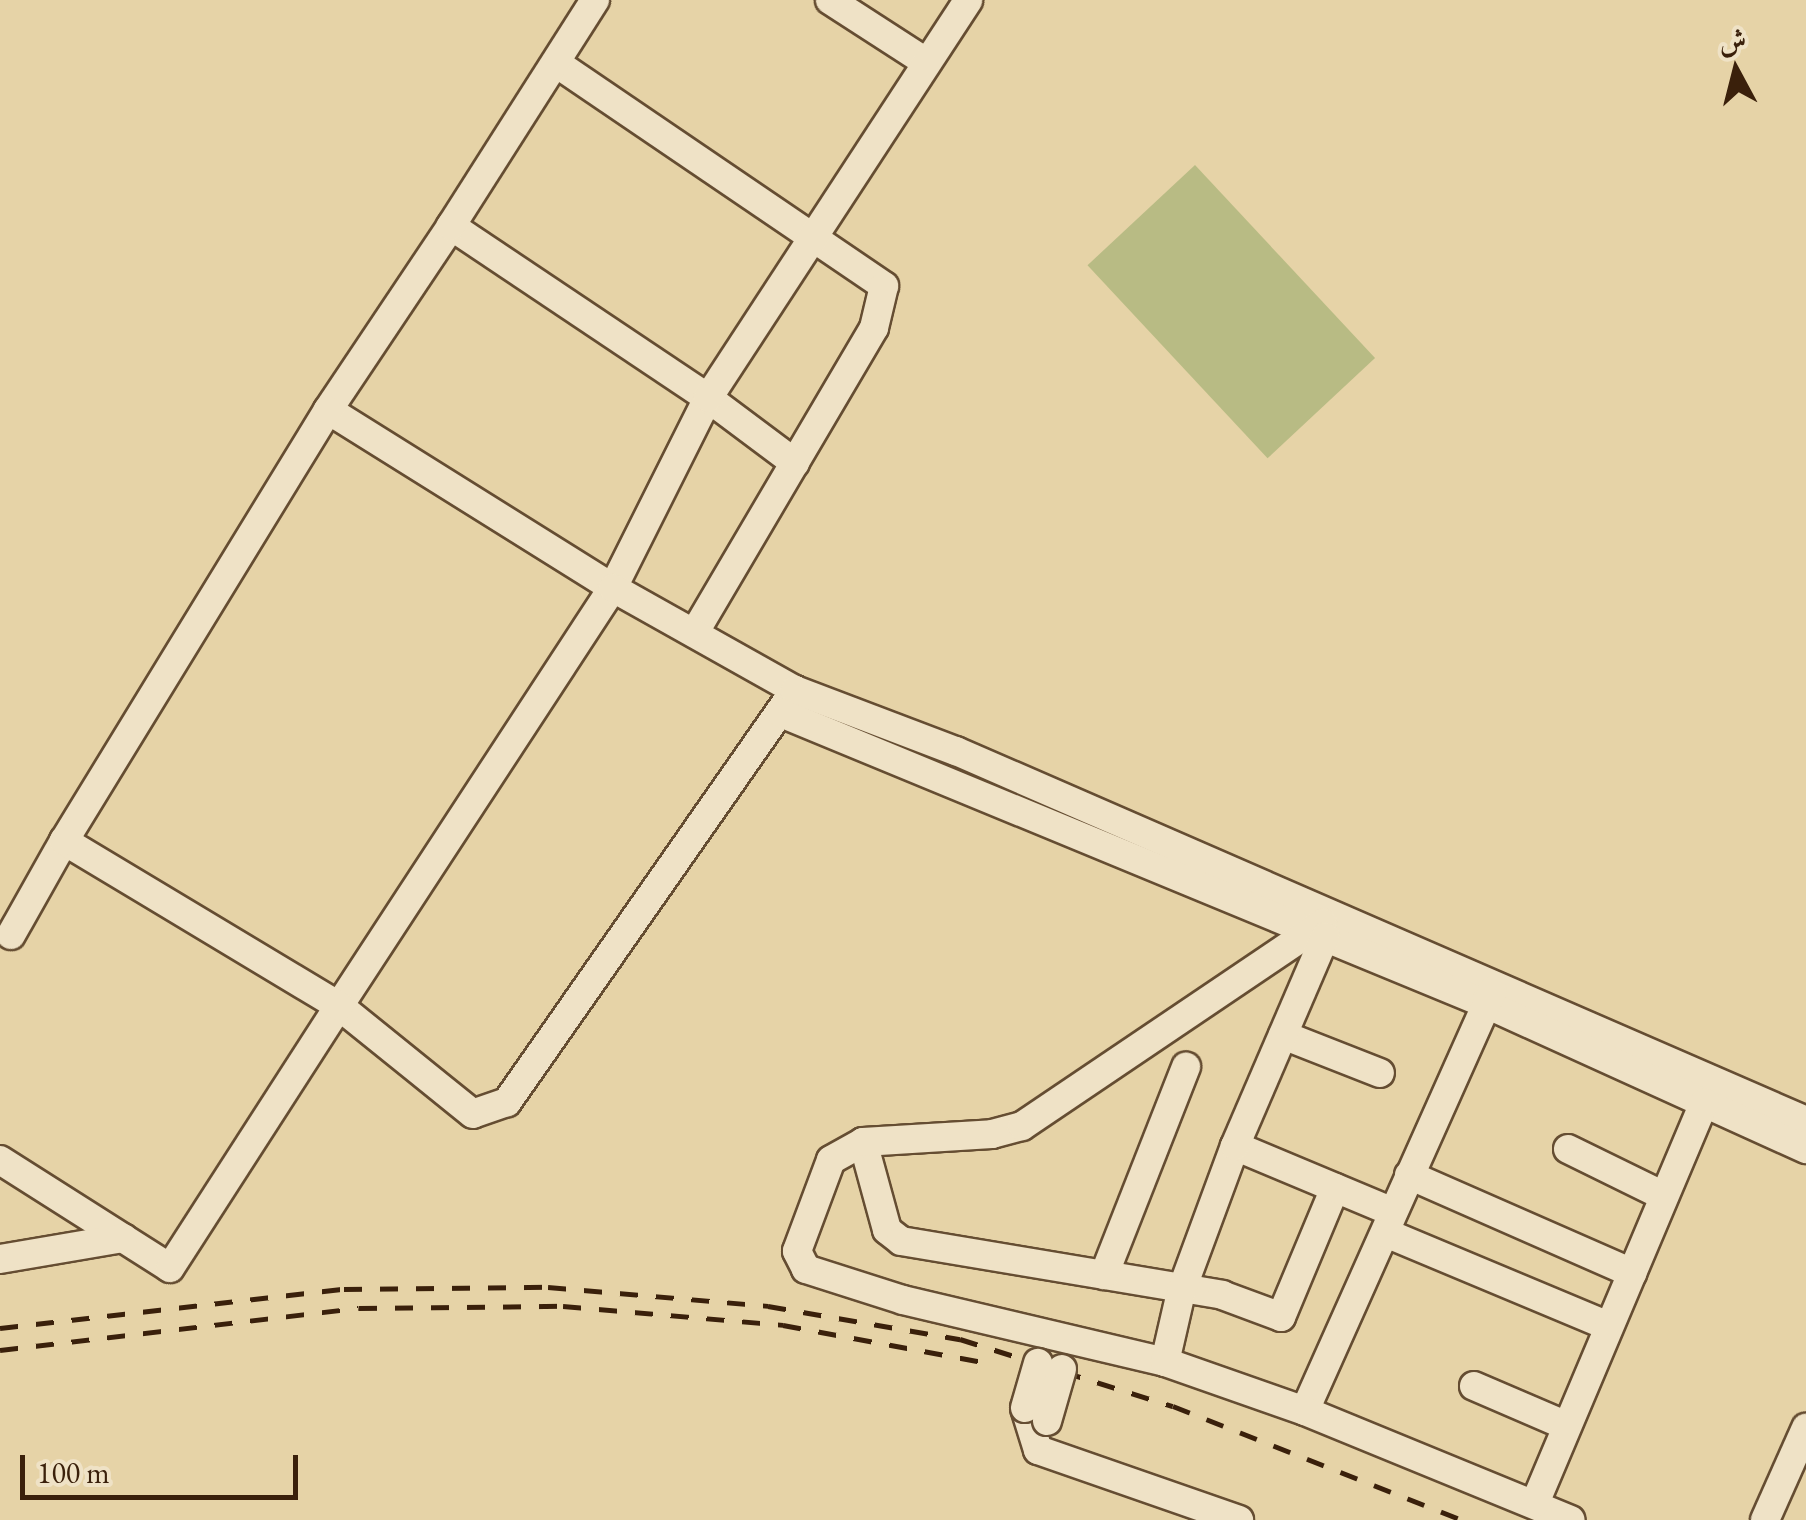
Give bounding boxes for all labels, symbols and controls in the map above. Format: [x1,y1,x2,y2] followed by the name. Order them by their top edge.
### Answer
[1686,20,1786,120] north arrow
[1716,21,1748,60] text: ش
[25,1435,302,1497] scale bar
[37,1453,110,1492] text: 100 m

